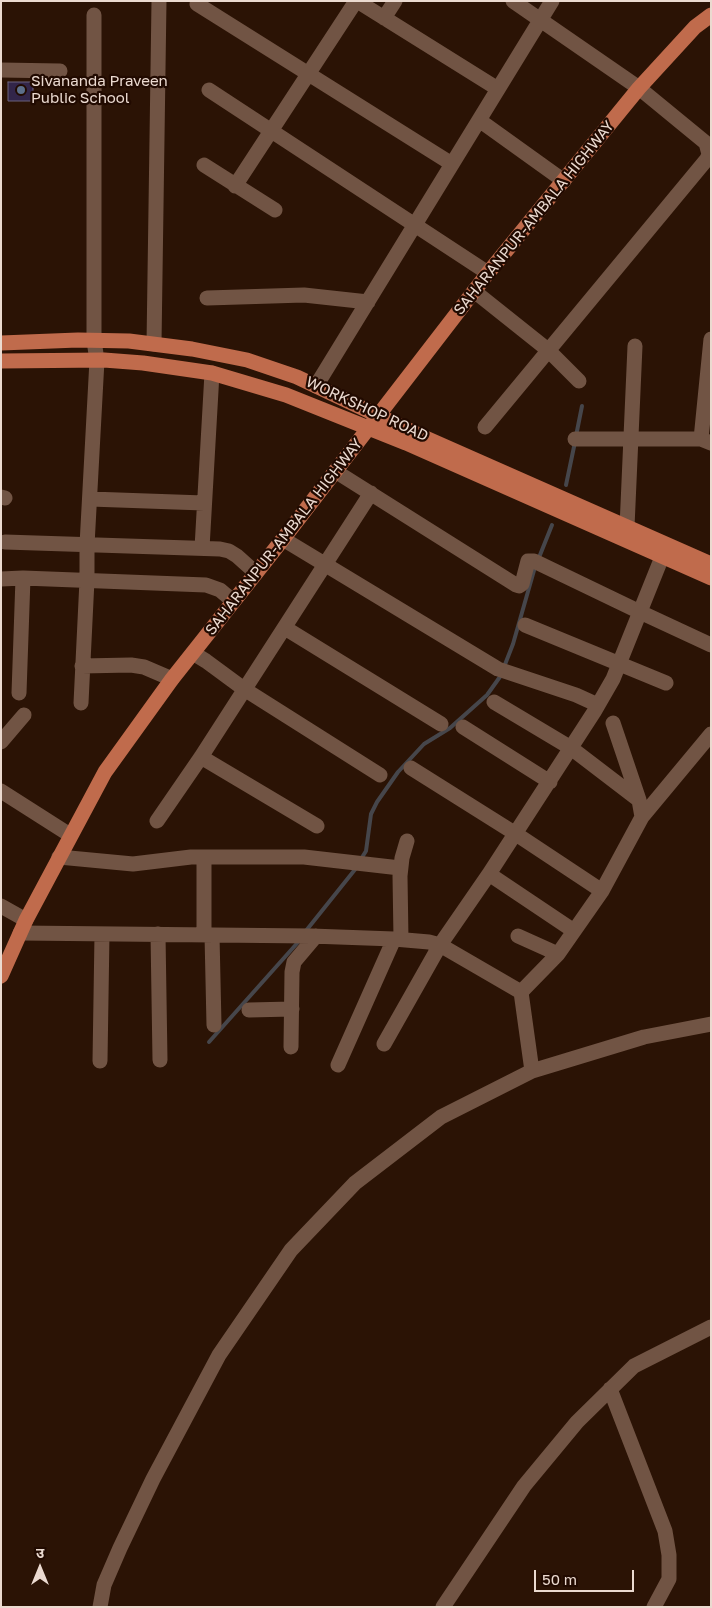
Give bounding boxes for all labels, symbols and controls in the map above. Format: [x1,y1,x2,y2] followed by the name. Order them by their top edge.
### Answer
[31,72,168,107] place label: Sivananda Praveen Public School
[15,84,27,96] marker: Sivananda Praveen Public School
[450,117,618,319] street label: SAHARANPUR-AMBALA HIGHWAY
[303,373,431,445] street label: WORKSHOP ROAD
[202,435,366,639] street label: SAHARANPUR-AMBALA HIGHWAY
[15,1543,65,1593] north arrow
[36,1544,44,1561] text: उ
[537,1560,637,1592] scale bar
[542,1570,577,1588] text: 50 m

